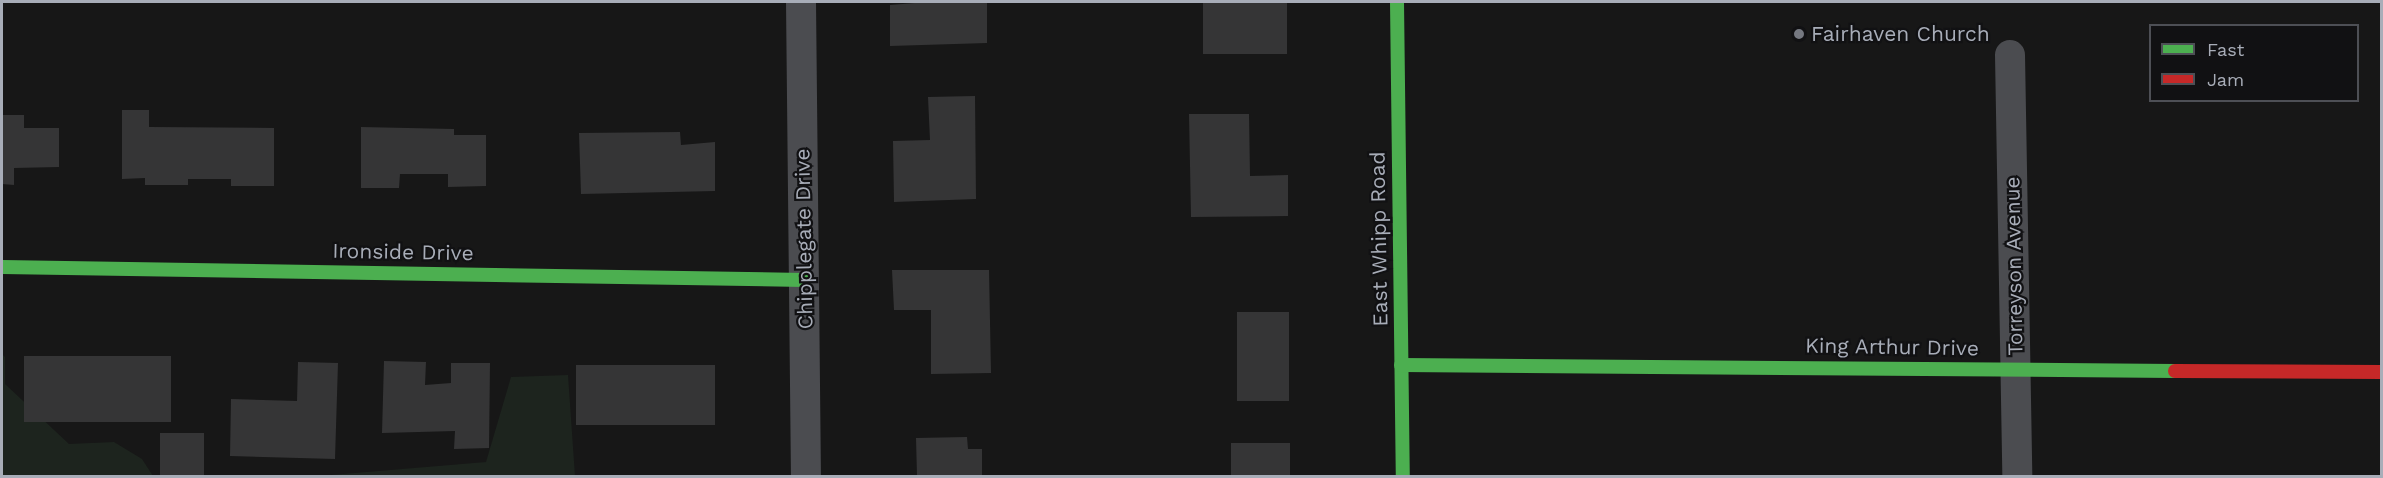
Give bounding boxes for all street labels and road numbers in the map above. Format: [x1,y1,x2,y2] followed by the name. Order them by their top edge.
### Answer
[790,148,818,330] street label: Chipplegate Drive
[1365,151,1393,327] street label: East Whipp Road
[2000,176,2028,356] street label: Torreyson Avenue
[332,238,474,266] street label: Ironside Drive
[1804,333,1980,361] street label: King Arthur Drive

